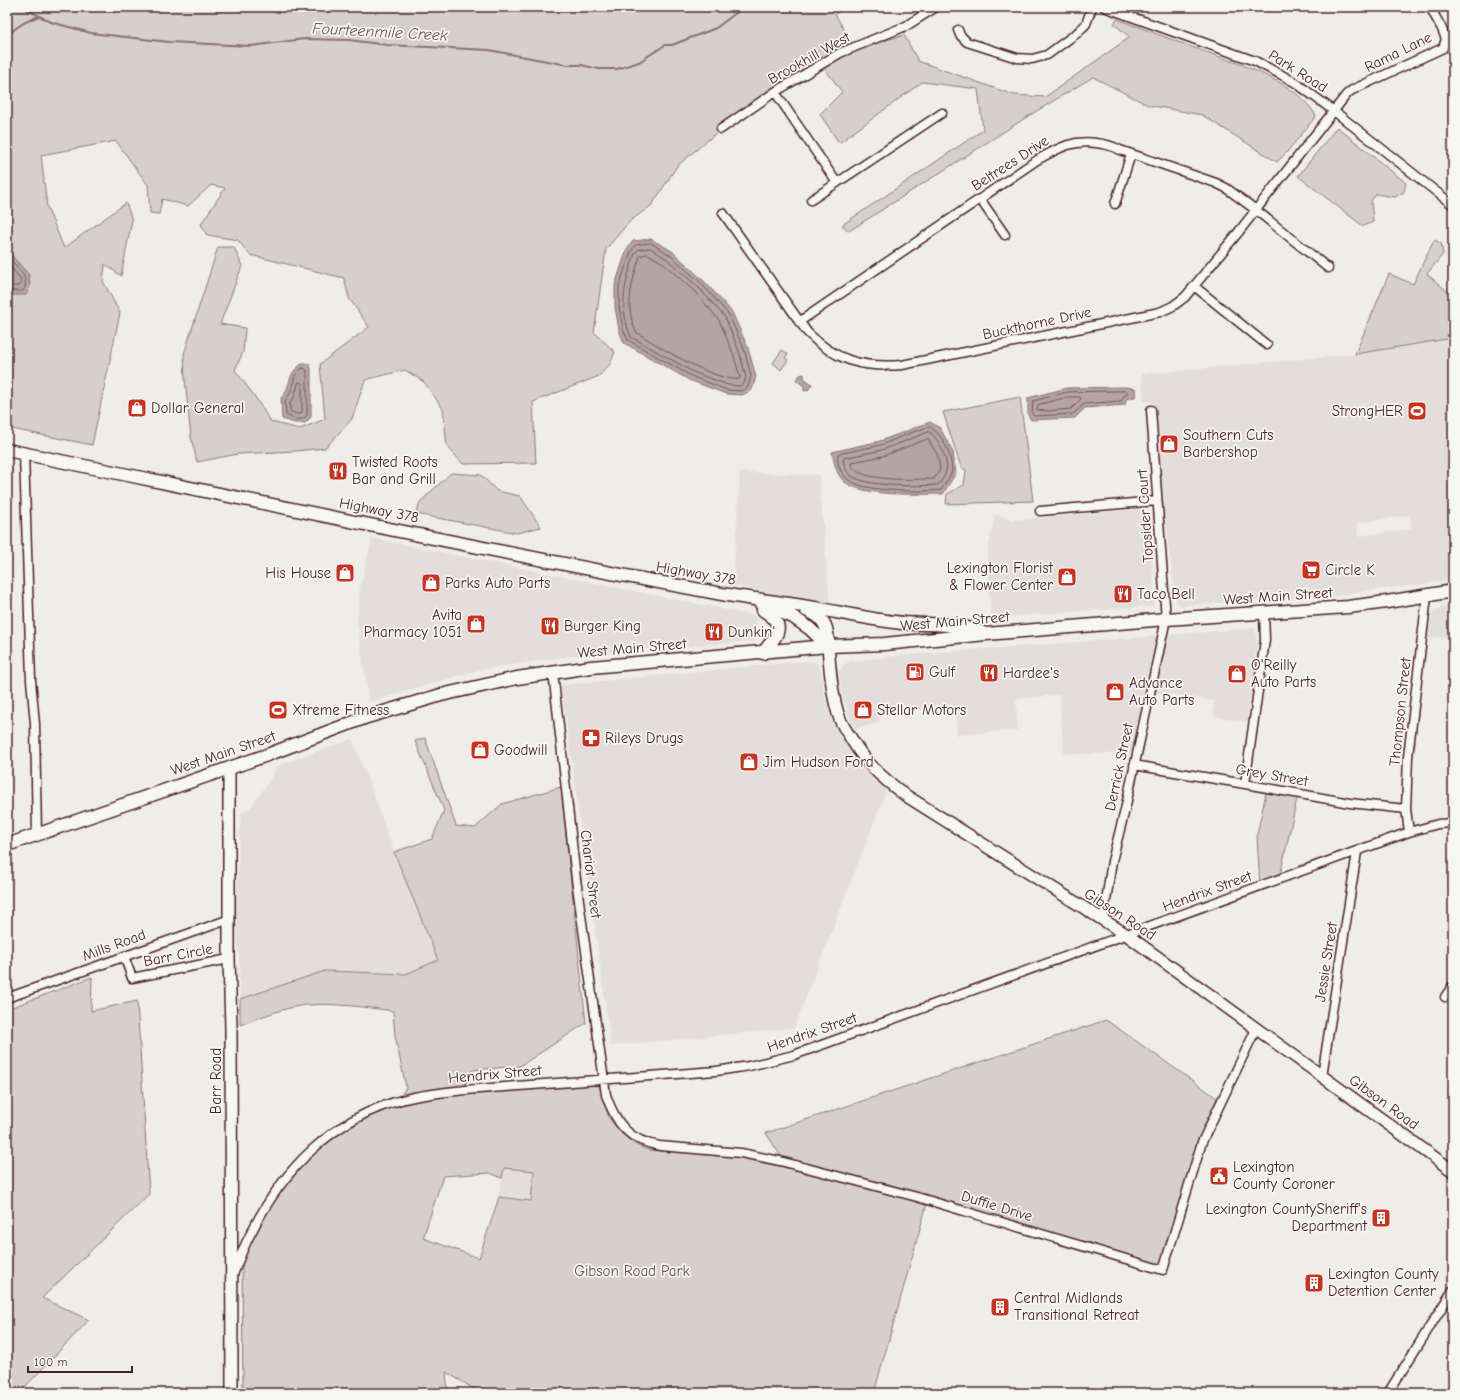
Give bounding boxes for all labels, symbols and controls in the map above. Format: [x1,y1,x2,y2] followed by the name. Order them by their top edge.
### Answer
[312,19,448,45] water label: Fourteenmile Creek
[765,28,854,88] street label: Brookhill West
[1361,28,1435,76] street label: Rama Lane
[1265,46,1331,96] street label: Park Road
[968,131,1052,195] street label: Beltrees Drive
[981,303,1094,343] street label: Buckthorne Drive
[126,397,148,419] shop icon: Dollar General
[151,399,244,417] place label: Dollar General
[1406,400,1428,422] sports icon: StrongHER
[1332,402,1403,420] place label: StrongHER
[1183,426,1273,461] place label: Southern Cuts Barbershop
[1158,433,1180,455] shop icon: Southern Cuts Barbershop
[352,453,438,488] place label: Twisted Roots Bar and Grill
[327,460,349,482] restaurant icon: Twisted Roots Bar and Grill
[1133,468,1157,563] street label: Topsider Court
[338,493,420,527] street label: Highway 378
[655,557,737,589] street label: Highway 378
[947,559,1054,594] place label: Lexington Florist & Flower Center
[1300,559,1322,581] supermarket icon: Circle K
[1325,561,1375,579] place label: Circle K
[334,562,356,584] shop icon: His House
[265,564,331,582] place label: His House
[1056,566,1078,588] shop icon: Lexington Florist & Flower Center
[420,572,442,594] shop icon: Parks Auto Parts
[445,574,550,592] place label: Parks Auto Parts
[1112,583,1134,605] restaurant icon: Taco Bell
[1223,583,1334,609] street label: West Main Street
[1137,585,1195,603] place label: Taco Bell
[364,606,462,641] place label: Avita Pharmacy 1051
[900,607,1011,635] street label: West Main Street
[465,613,487,635] shop icon: Avita Pharmacy 1051
[539,615,561,637] restaurant icon: Burger King
[564,617,641,635] place label: Burger King
[703,621,725,643] restaurant icon: Dunkin'
[728,623,775,641] place label: Dunkin'
[577,634,688,662] street label: West Main Street
[1251,656,1316,691] place label: O'Reilly Auto Parts
[1385,656,1415,767] street label: Thompson Street
[904,661,926,683] fuel station icon: Gulf
[978,662,1000,684] restaurant icon: Hardee's
[929,663,956,681] place label: Gulf
[1226,663,1248,685] shop icon: O'Reilly Auto Parts
[1003,664,1059,682] place label: Hardee's
[1129,674,1194,709] place label: Advance Auto Parts
[1104,681,1126,703] shop icon: Advance Auto Parts
[267,699,289,721] sports icon: Xtreme Fitness
[852,699,874,721] shop icon: Stellar Motors
[292,701,389,719] place label: Xtreme Fitness
[877,701,966,719] place label: Stellar Motors
[1101,721,1137,813] street label: Derrick Street
[168,726,278,779] street label: West Main Street
[580,727,602,749] pharmacy icon: Rileys Drugs
[605,729,683,747] place label: Rileys Drugs
[469,739,491,761] shop icon: Goodwill
[494,741,548,759] place label: Goodwill
[738,751,760,773] shop icon: Jim Hudson Ford
[763,753,874,771] place label: Jim Hudson Ford
[1234,760,1310,790] street label: Grey Street
[577,829,605,920] street label: Chariot Street
[1160,866,1255,915] street label: Hendrix Street
[1081,884,1159,944] street label: Gibson Road
[1311,920,1341,1003] street label: Jessie Street
[80,925,148,965] street label: Mills Road
[142,939,215,971] street label: Barr Circle
[765,1008,860,1056] street label: Hendrix Street
[207,1048,225,1114] street label: Barr Road
[448,1061,543,1087] street label: Hendrix Street
[1346,1071,1422,1133] street label: Gibson Road
[1233,1158,1335,1193] place label: Lexington County Coroner
[1208,1165,1230,1187] public building icon: Lexington County Coroner
[959,1187,1035,1226] street label: Duffie Drive
[1206,1200,1368,1235] place label: Lexington CountySheriff's Department
[1370,1207,1392,1229] building icon: Lexington CountySheriff's Department
[574,1262,691,1280] park label: Gibson Road Park
[1328,1265,1439,1300] place label: Lexington County Detention Center
[1303,1272,1325,1294] building icon: Lexington County Detention Center
[1014,1289,1140,1324] place label: Central Midlands Transitional Retreat
[989,1296,1011,1318] building icon: Central Midlands Transitional Retreat
[28,1348,132,1374] scale bar
[34,1355,67,1369] text: 100 m

